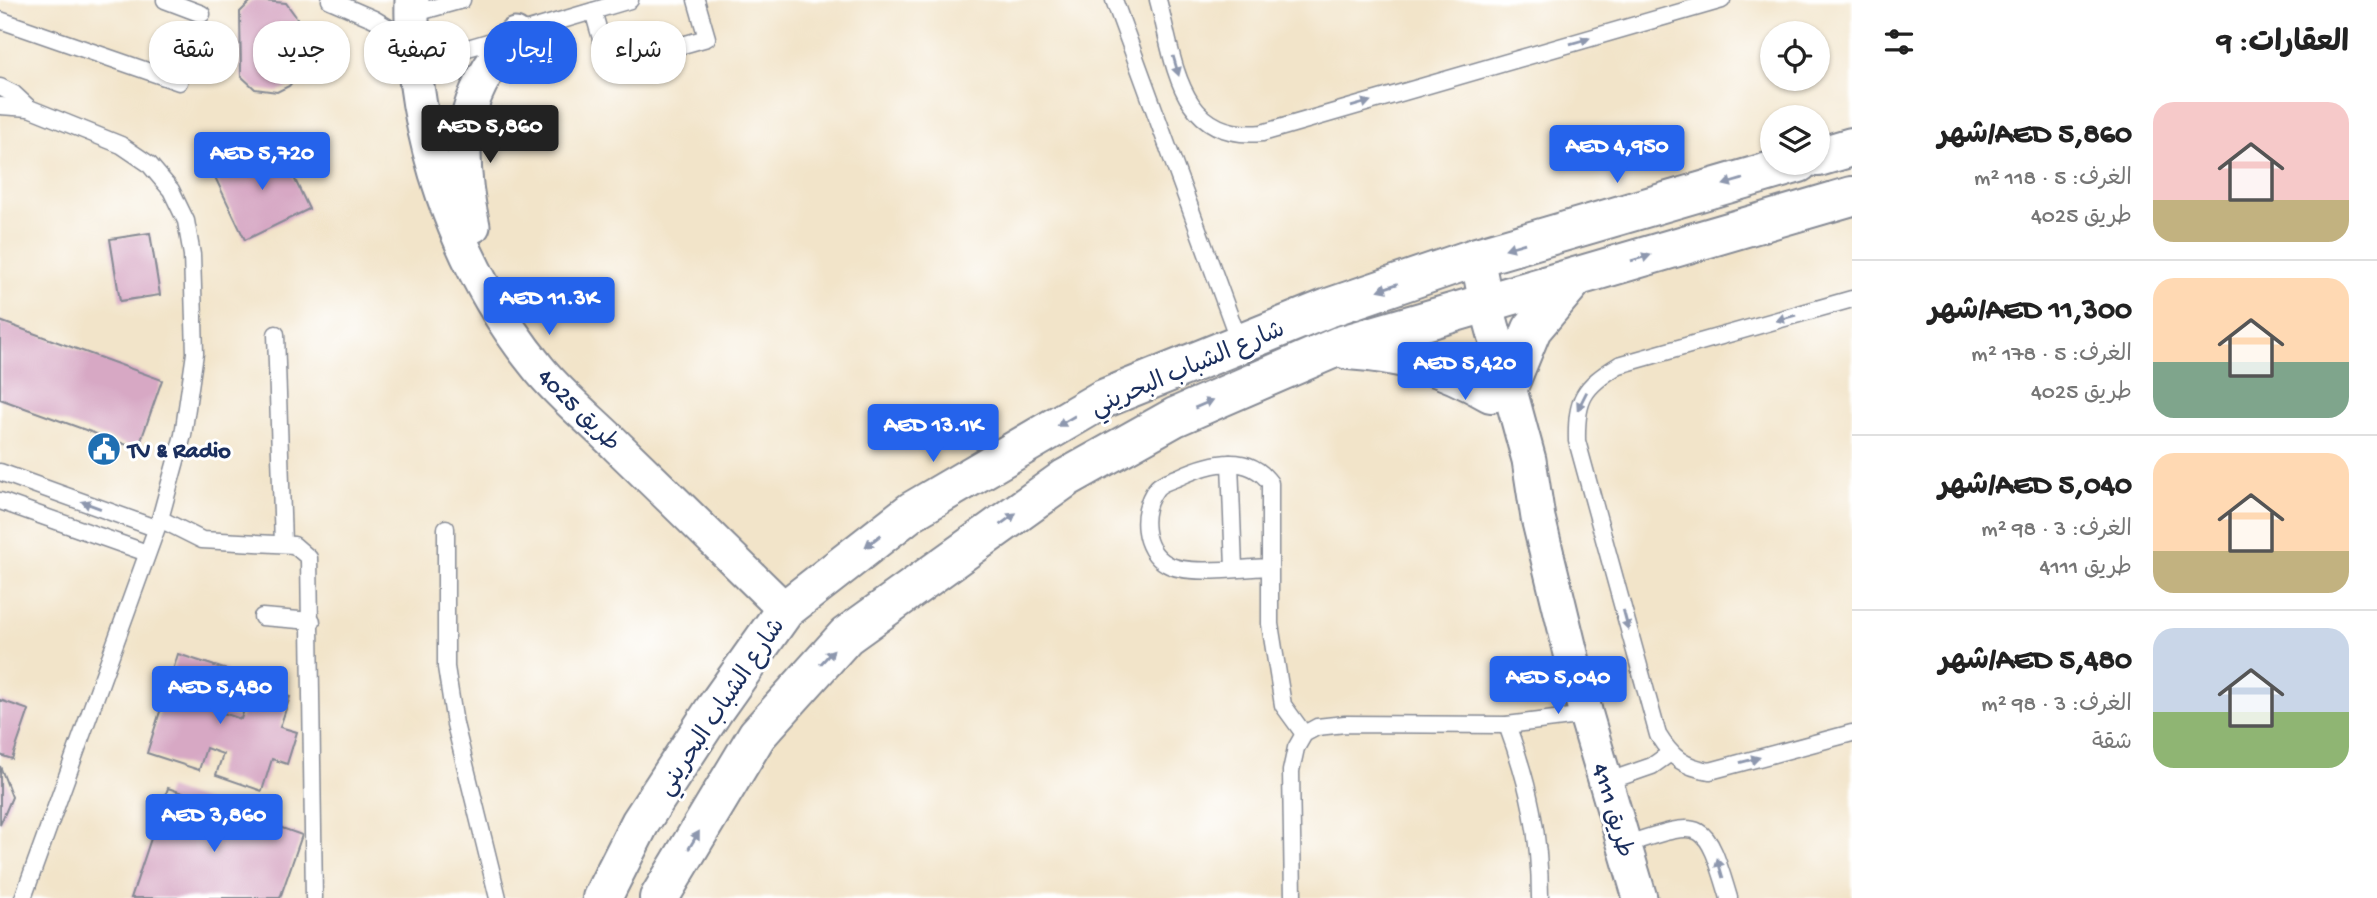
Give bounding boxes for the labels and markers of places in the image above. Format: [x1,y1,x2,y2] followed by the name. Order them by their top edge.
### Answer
[410,106,570,165] pin: AED 5,860
[1537,125,1697,185] pin: AED 4,950
[182,132,342,192] pin: AED 5,720
[469,278,629,337] pin: AED 11.3K
[1385,342,1545,402] pin: AED 5,420
[853,405,1013,464] pin: AED 13.1K
[85,430,123,468] public building icon: TV & Radio
[126,438,231,467] place label: TV & Radio
[1478,656,1638,716] pin: AED 5,040
[140,666,300,726] pin: AED 5,480
[134,794,294,854] pin: AED 3,860

